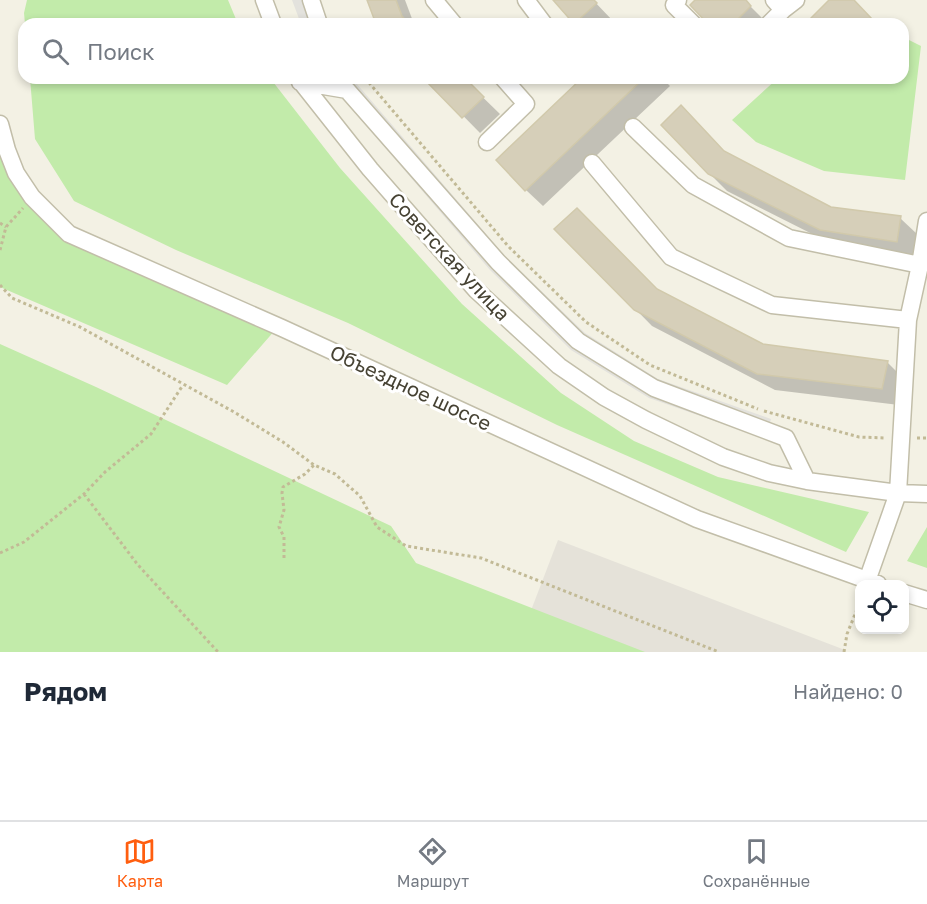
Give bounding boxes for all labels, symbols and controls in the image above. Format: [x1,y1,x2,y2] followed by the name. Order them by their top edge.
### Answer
[18,18,909,84] search box
[39,35,72,68] icon: search
[87,38,155,65] text: Поиск
[384,187,516,325] street label: Советская улица
[326,339,496,435] street label: Объездное шоссе
[855,580,909,634] map controls
[855,580,909,634] button: locate
[24,676,107,707] text: Рядом
[793,679,903,703] text: Найдено: 0
[117,835,163,891] tab: Карта
[397,835,469,891] tab: Маршрут
[703,835,810,891] tab: Сохранённые

